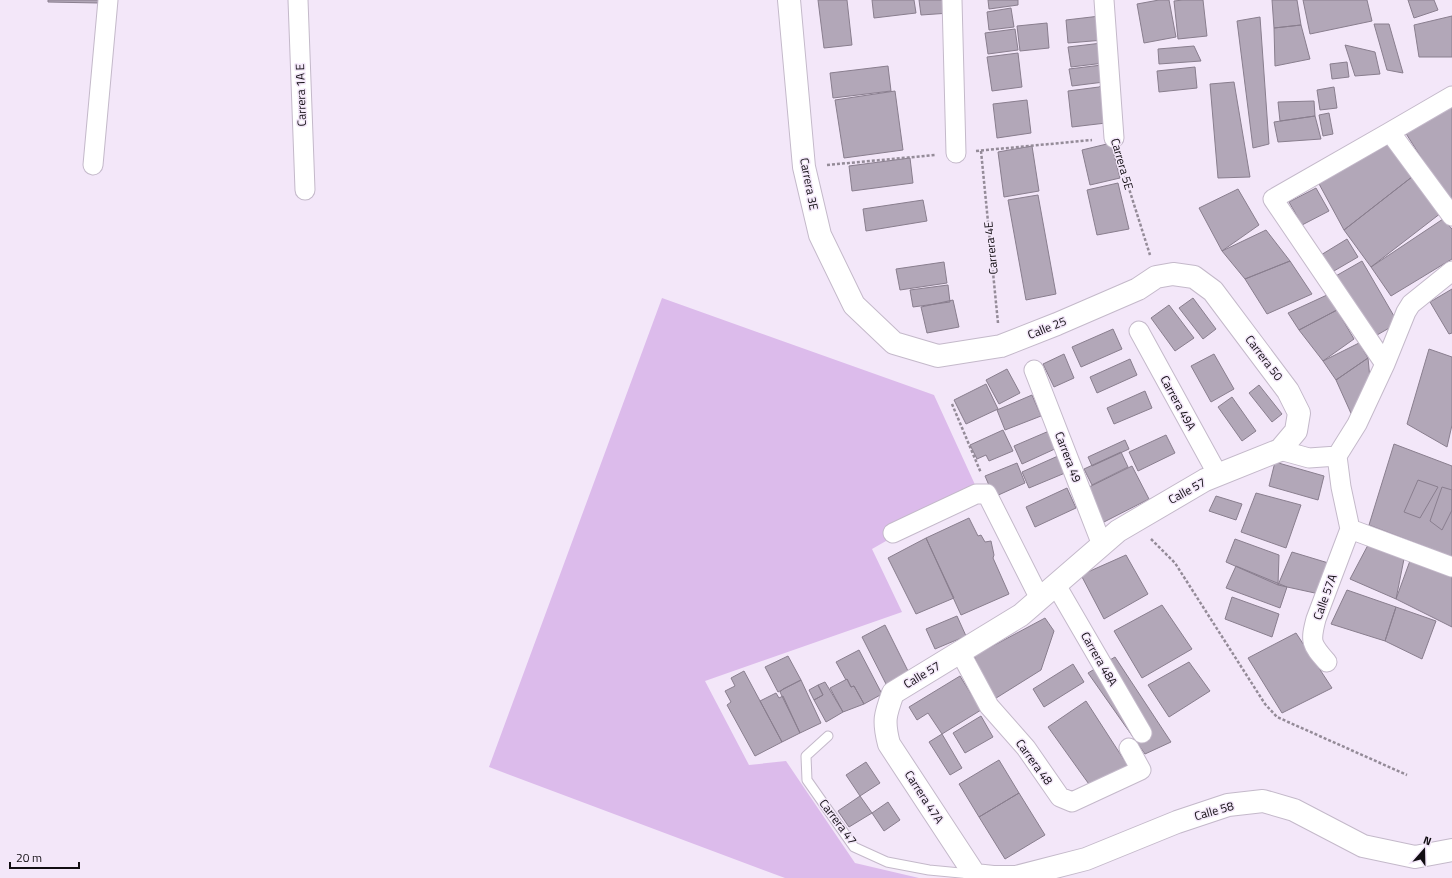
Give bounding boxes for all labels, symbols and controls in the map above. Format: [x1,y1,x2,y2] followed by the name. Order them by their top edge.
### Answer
[290,63,311,127] street label: Carrera 1A E
[1106,136,1139,192] street label: Carrera 5E
[795,156,824,212] street label: Carrera 3E
[978,220,1003,275] street label: Carrera 4E
[1025,311,1069,344] street label: Calle 25
[1241,331,1288,385] street label: Carrera 50
[1156,372,1201,434] street label: Carrera 49A
[1050,429,1087,485] street label: Carrera 49
[1165,473,1209,509] street label: Calle 57
[1307,571,1342,622] street label: Calle 57A
[1076,628,1123,690] street label: Carrera 48A
[900,656,944,693] street label: Calle 57
[1011,735,1058,789] street label: Carrera 48
[900,766,949,827] street label: Carrera 47A
[815,795,862,849] street label: Carrera 47
[1192,796,1236,825] street label: Calle 58
[1404,830,1444,870] north arrow
[1421,832,1434,849] text: N
[10,844,79,870] scale bar
[16,848,42,867] text: 20 m

